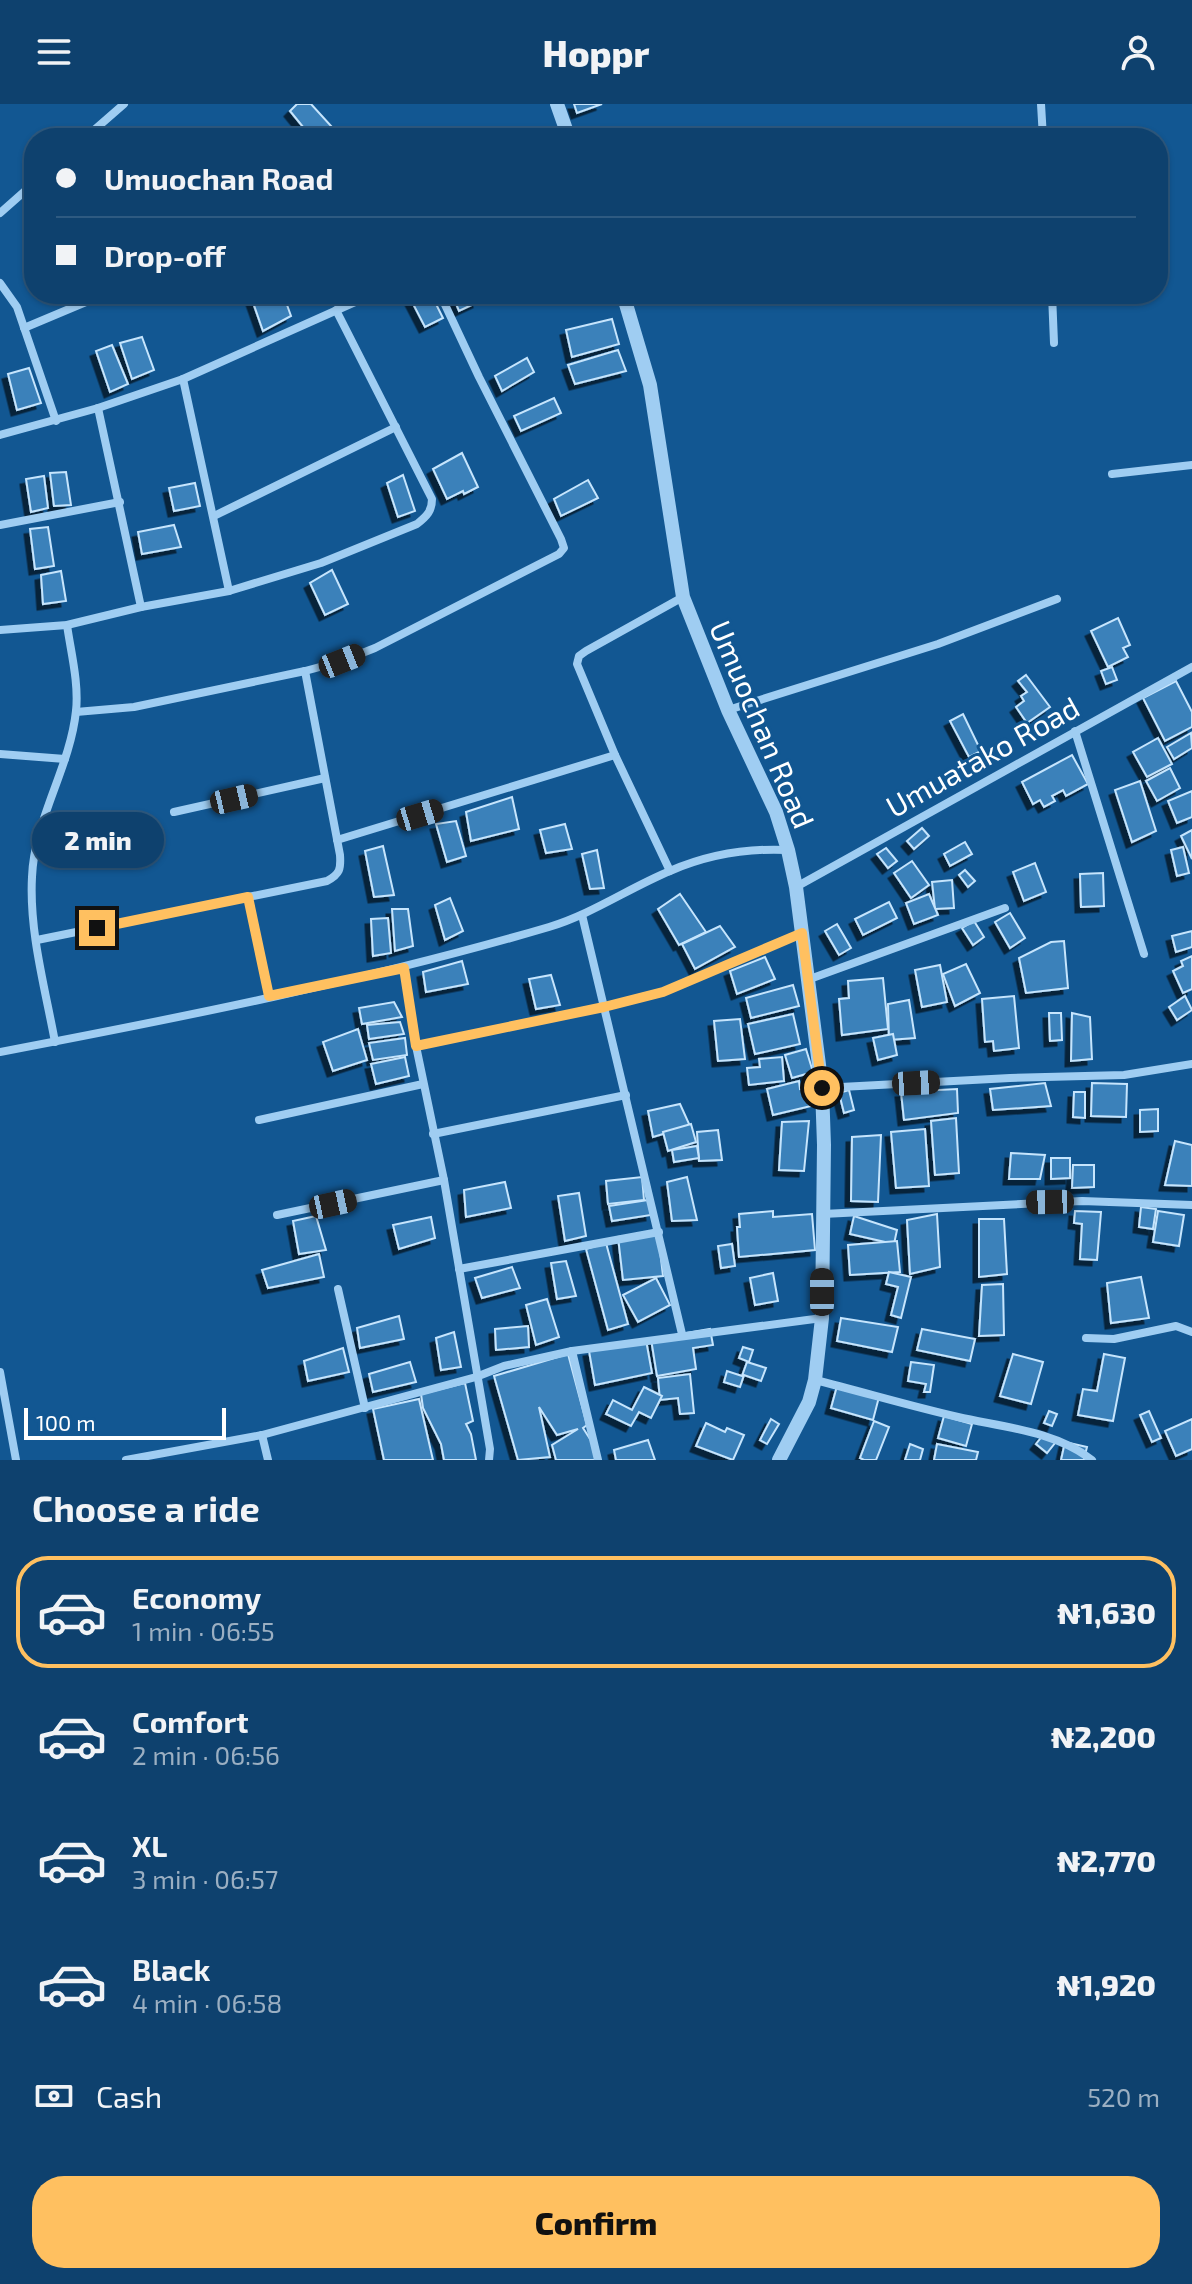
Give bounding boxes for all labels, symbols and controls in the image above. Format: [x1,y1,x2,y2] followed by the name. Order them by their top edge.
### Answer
[32,30,76,74] icon: menu
[1116,30,1160,74] icon: person
[543,31,649,74] text: Hoppr
[104,160,333,196] text: Umuochan Road
[104,237,226,273] text: Drop-off
[703,615,823,833] street label: Umuochan Road
[315,641,369,681] car
[879,688,1085,824] street label: Umuatako Road
[208,782,260,816] car
[394,797,446,833] car
[31,812,163,868] callout: 2 min
[64,824,132,855] text: 2 min
[79,910,115,946] route end
[804,1070,840,1106] route start
[891,1070,941,1096] car
[307,1187,359,1221] car
[1026,1190,1074,1214] car
[810,1268,834,1316] car
[24,1404,226,1440] scale bar
[36,1409,95,1435] text: 100 m
[32,1486,260,1529] text: Choose a ride
[36,1576,108,1648] icon: car
[132,1579,261,1615] text: Economy
[1057,1594,1156,1630] text: ₦1,630
[132,1615,275,1646] text: 1 min · 06:55
[36,1700,108,1772] icon: car
[132,1703,249,1739] text: Comfort
[1051,1718,1156,1754] text: ₦2,200
[132,1739,280,1770] text: 2 min · 06:56
[36,1824,108,1896] icon: car
[132,1827,167,1863] text: XL
[1057,1842,1156,1878] text: ₦2,770
[132,1863,278,1894] text: 3 min · 06:57
[36,1948,108,2020] icon: car
[132,1951,210,1987] text: Black
[1057,1966,1156,2002] text: ₦1,920
[132,1987,282,2018] text: 4 min · 06:58
[32,2074,76,2118] icon: cash
[96,2078,162,2114] text: Cash
[1087,2081,1160,2112] text: 520 m
[32,2176,1160,2268] button: Confirm

